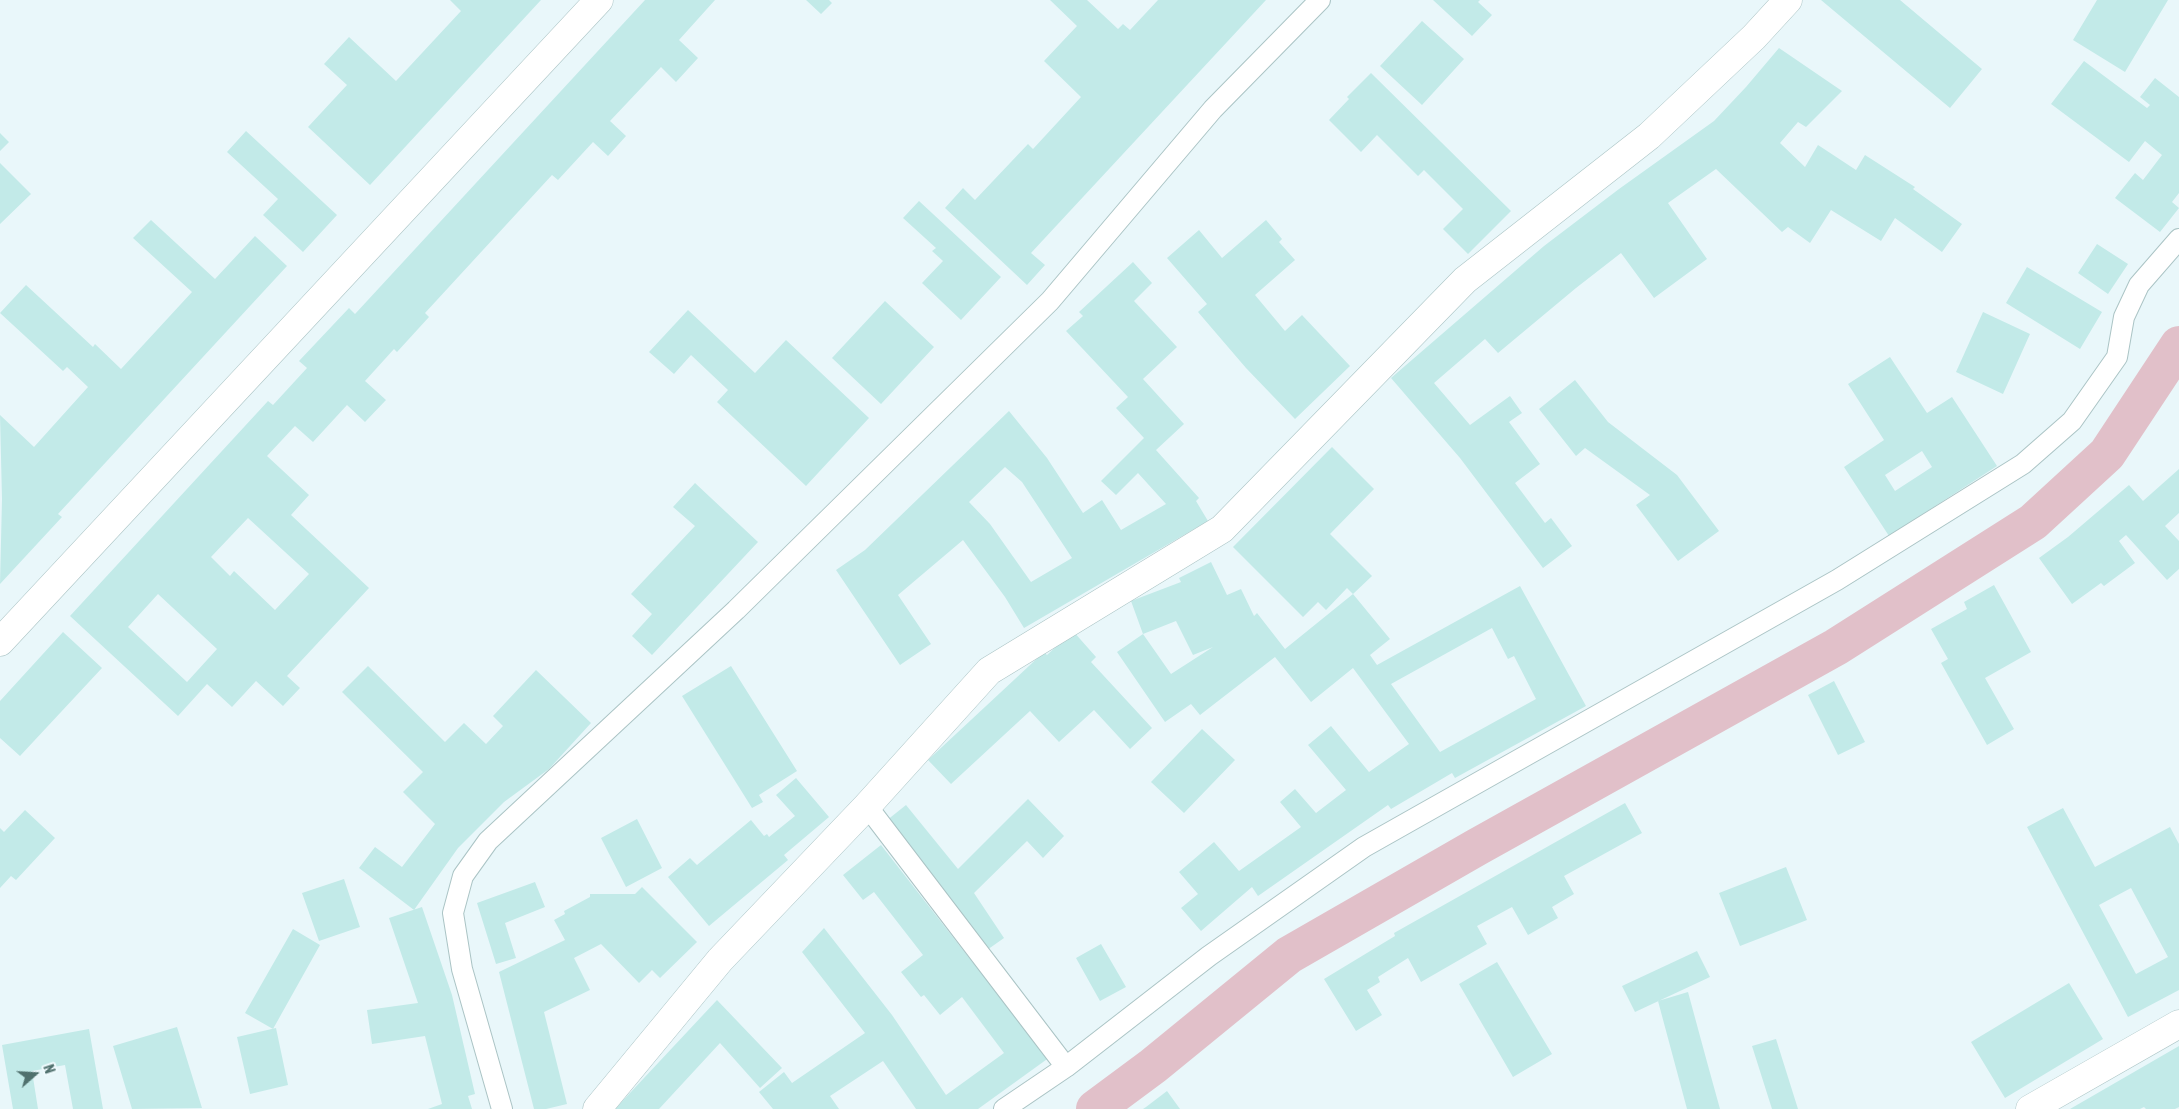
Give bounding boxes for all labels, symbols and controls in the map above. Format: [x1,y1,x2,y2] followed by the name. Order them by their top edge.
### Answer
[10,1049,60,1099] north arrow
[40,1063,58,1076] text: N

